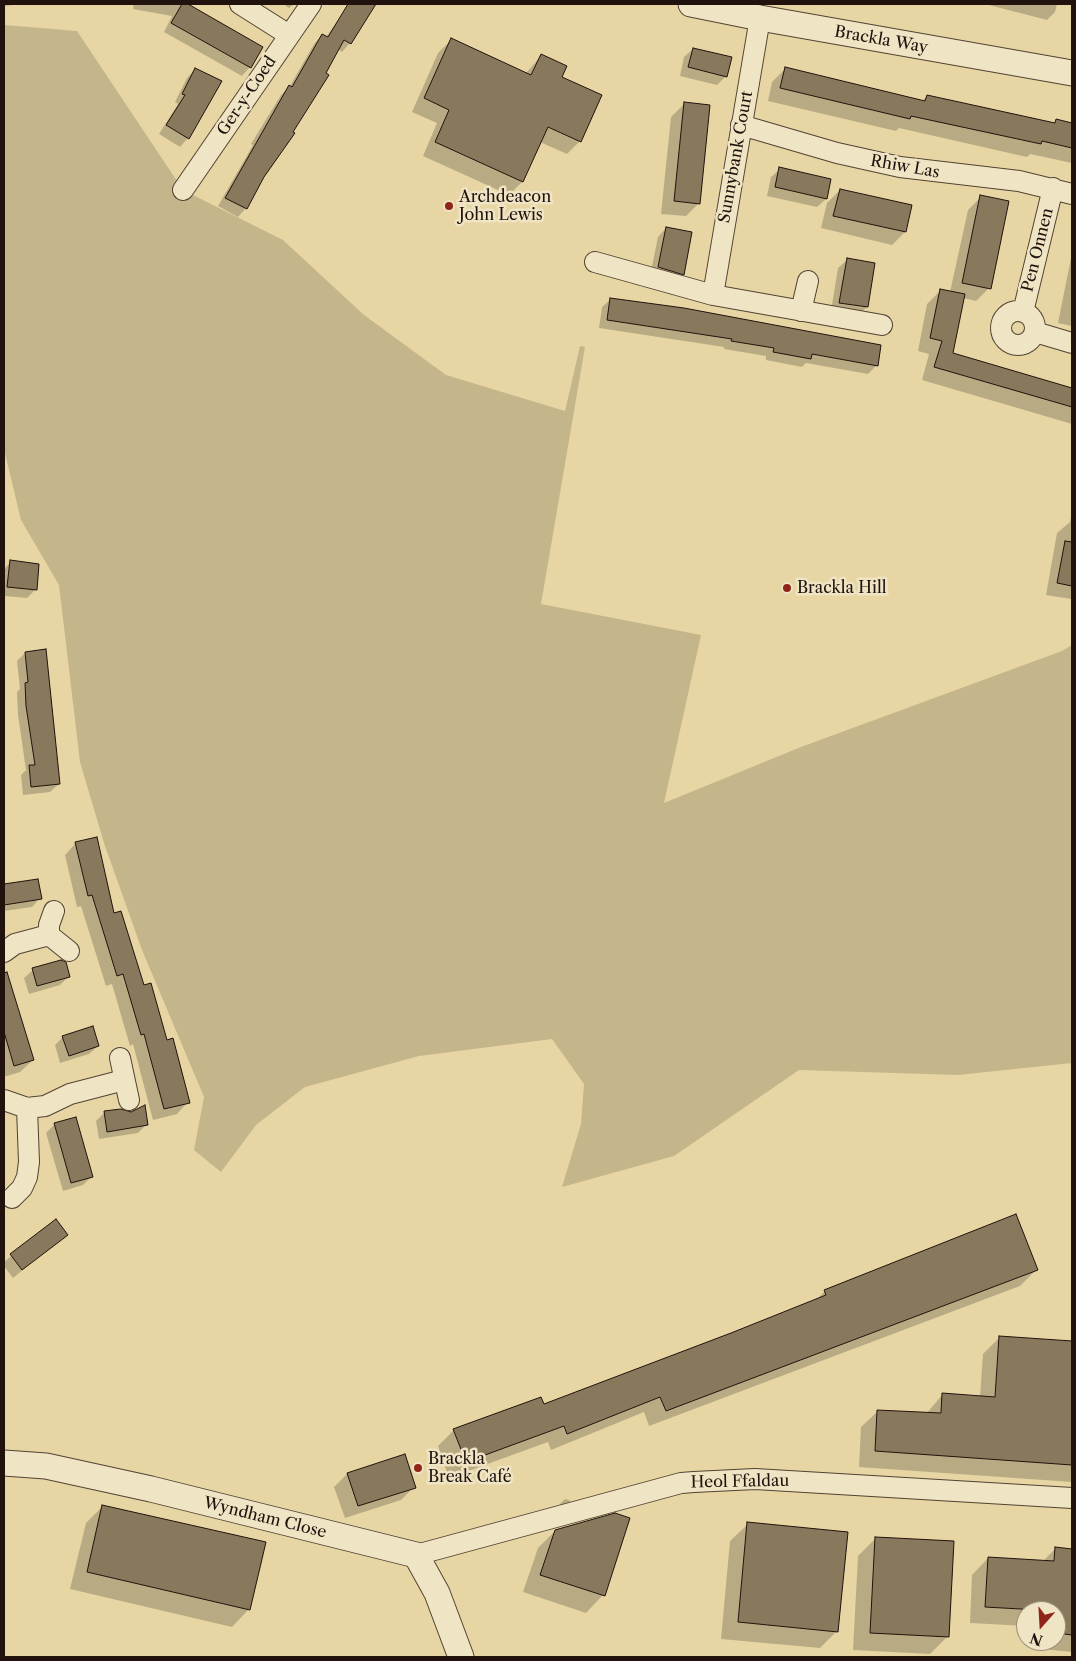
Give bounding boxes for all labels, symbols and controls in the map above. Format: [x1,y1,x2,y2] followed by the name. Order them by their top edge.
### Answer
[833,22,929,58] street label: Brackla Way
[213,53,281,139] street label: Ger-y-Coed
[715,89,757,225] street label: Sunnybank Court
[869,151,941,183] street label: Rhiw Las
[459,187,551,225] place label: Archdeacon John Lewis
[443,200,455,212] marker: Archdeacon John Lewis
[1018,206,1058,294] street label: Pen Onnen
[797,578,886,598] place label: Brackla Hill
[781,582,793,594] marker: Brackla Hill
[428,1449,512,1487] place label: Brackla Break Café
[412,1462,424,1474] marker: Brackla Break Café
[691,1472,789,1492] street label: Heol Ffaldau
[202,1493,328,1543] street label: Wyndham Close
[1016,1601,1066,1651] north arrow
[1028,1629,1045,1650] text: N

